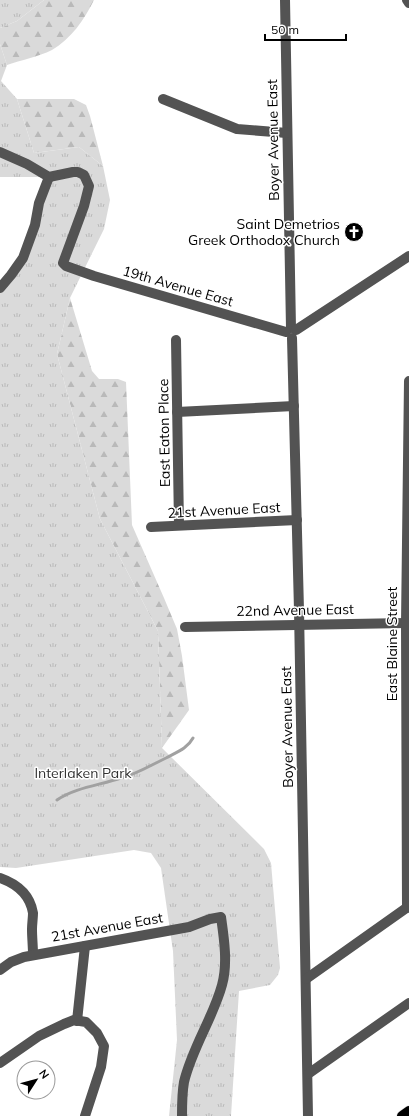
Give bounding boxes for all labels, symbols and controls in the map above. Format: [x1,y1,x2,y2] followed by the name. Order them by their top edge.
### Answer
[265,16,346,42] scale bar
[271,22,299,37] text: 50 m
[263,79,283,201] street label: Boyer Avenue East
[188,215,340,249] place label: Saint Demetrios Greek Orthodox Church
[343,221,365,243] church icon: Saint Demetrios Greek Orthodox Church
[121,262,235,310] street label: 19th Avenue East
[154,379,174,487] street label: East Eaton Place
[167,498,281,522] street label: 21st Avenue East
[383,587,401,701] street label: East Blaine Street
[236,600,354,620] street label: 22nd Avenue East
[277,666,297,788] street label: Boyer Avenue East
[34,764,132,782] park label: Interlaken Park
[50,908,164,946] street label: 21st Avenue East
[16,1060,56,1100] north arrow
[36,1067,52,1082] text: N

